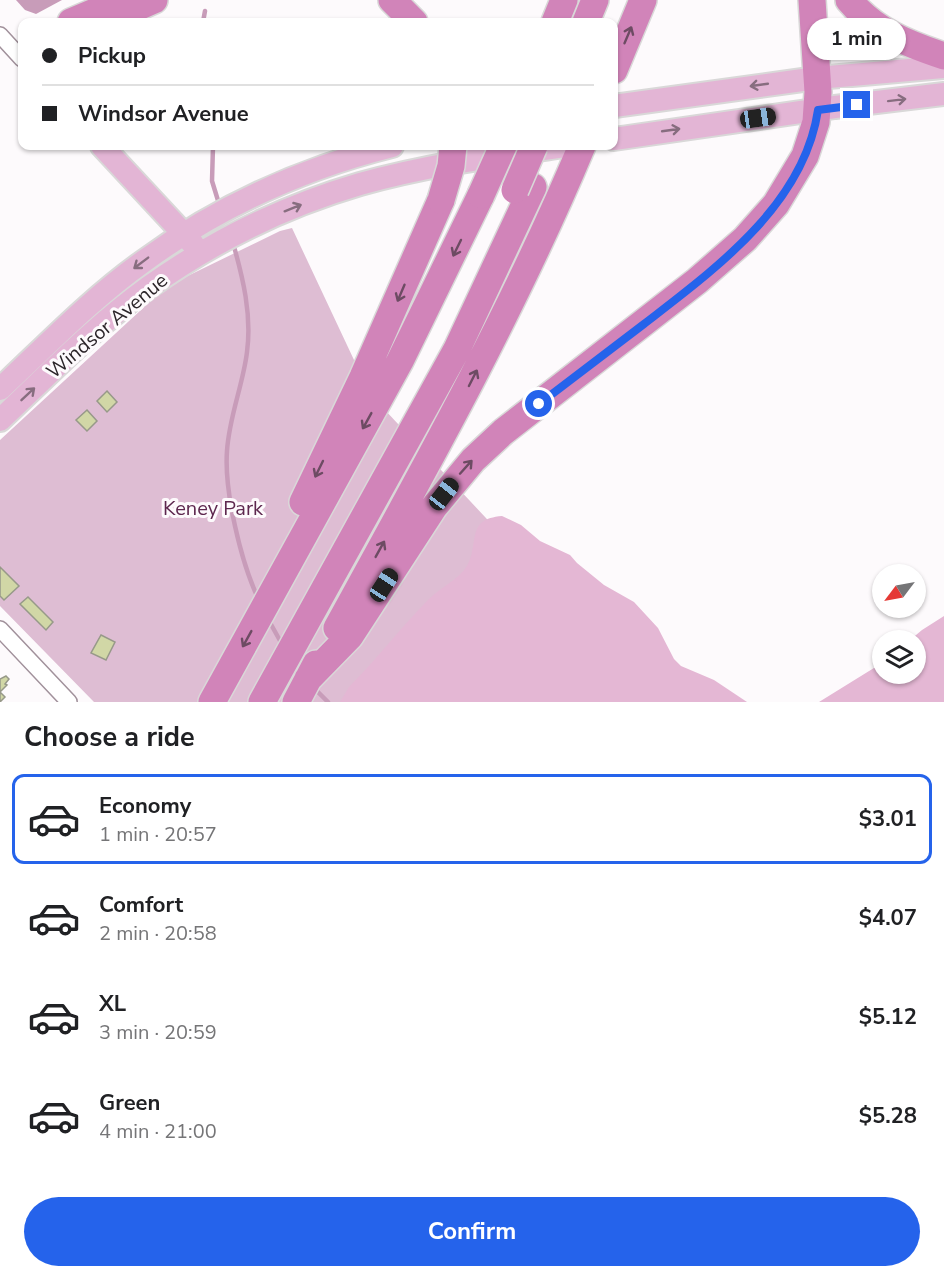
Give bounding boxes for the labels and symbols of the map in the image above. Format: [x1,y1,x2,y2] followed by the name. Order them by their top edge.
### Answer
[808,18,906,60] callout: 1 min
[623,26,634,45] one-way arrow
[750,80,770,91] one-way arrow
[843,91,870,118] route end
[886,94,906,105] one-way arrow
[739,107,777,129] car
[661,125,681,136] one-way arrow
[283,202,301,213] one-way arrow
[450,238,462,256] one-way arrow
[133,257,149,270] one-way arrow
[41,267,173,385] street label: Windsor Avenue
[395,283,406,301] one-way arrow
[468,369,480,387] one-way arrow
[20,387,35,401] one-way arrow
[525,390,552,417] route start
[361,412,373,429] one-way arrow
[313,460,324,478] one-way arrow
[459,460,473,475] one-way arrow
[426,474,462,514] car
[163,495,264,522] park label: Keney Park
[374,541,386,558] one-way arrow
[872,564,926,618] north arrow
[367,565,401,605] car
[241,629,252,647] one-way arrow

